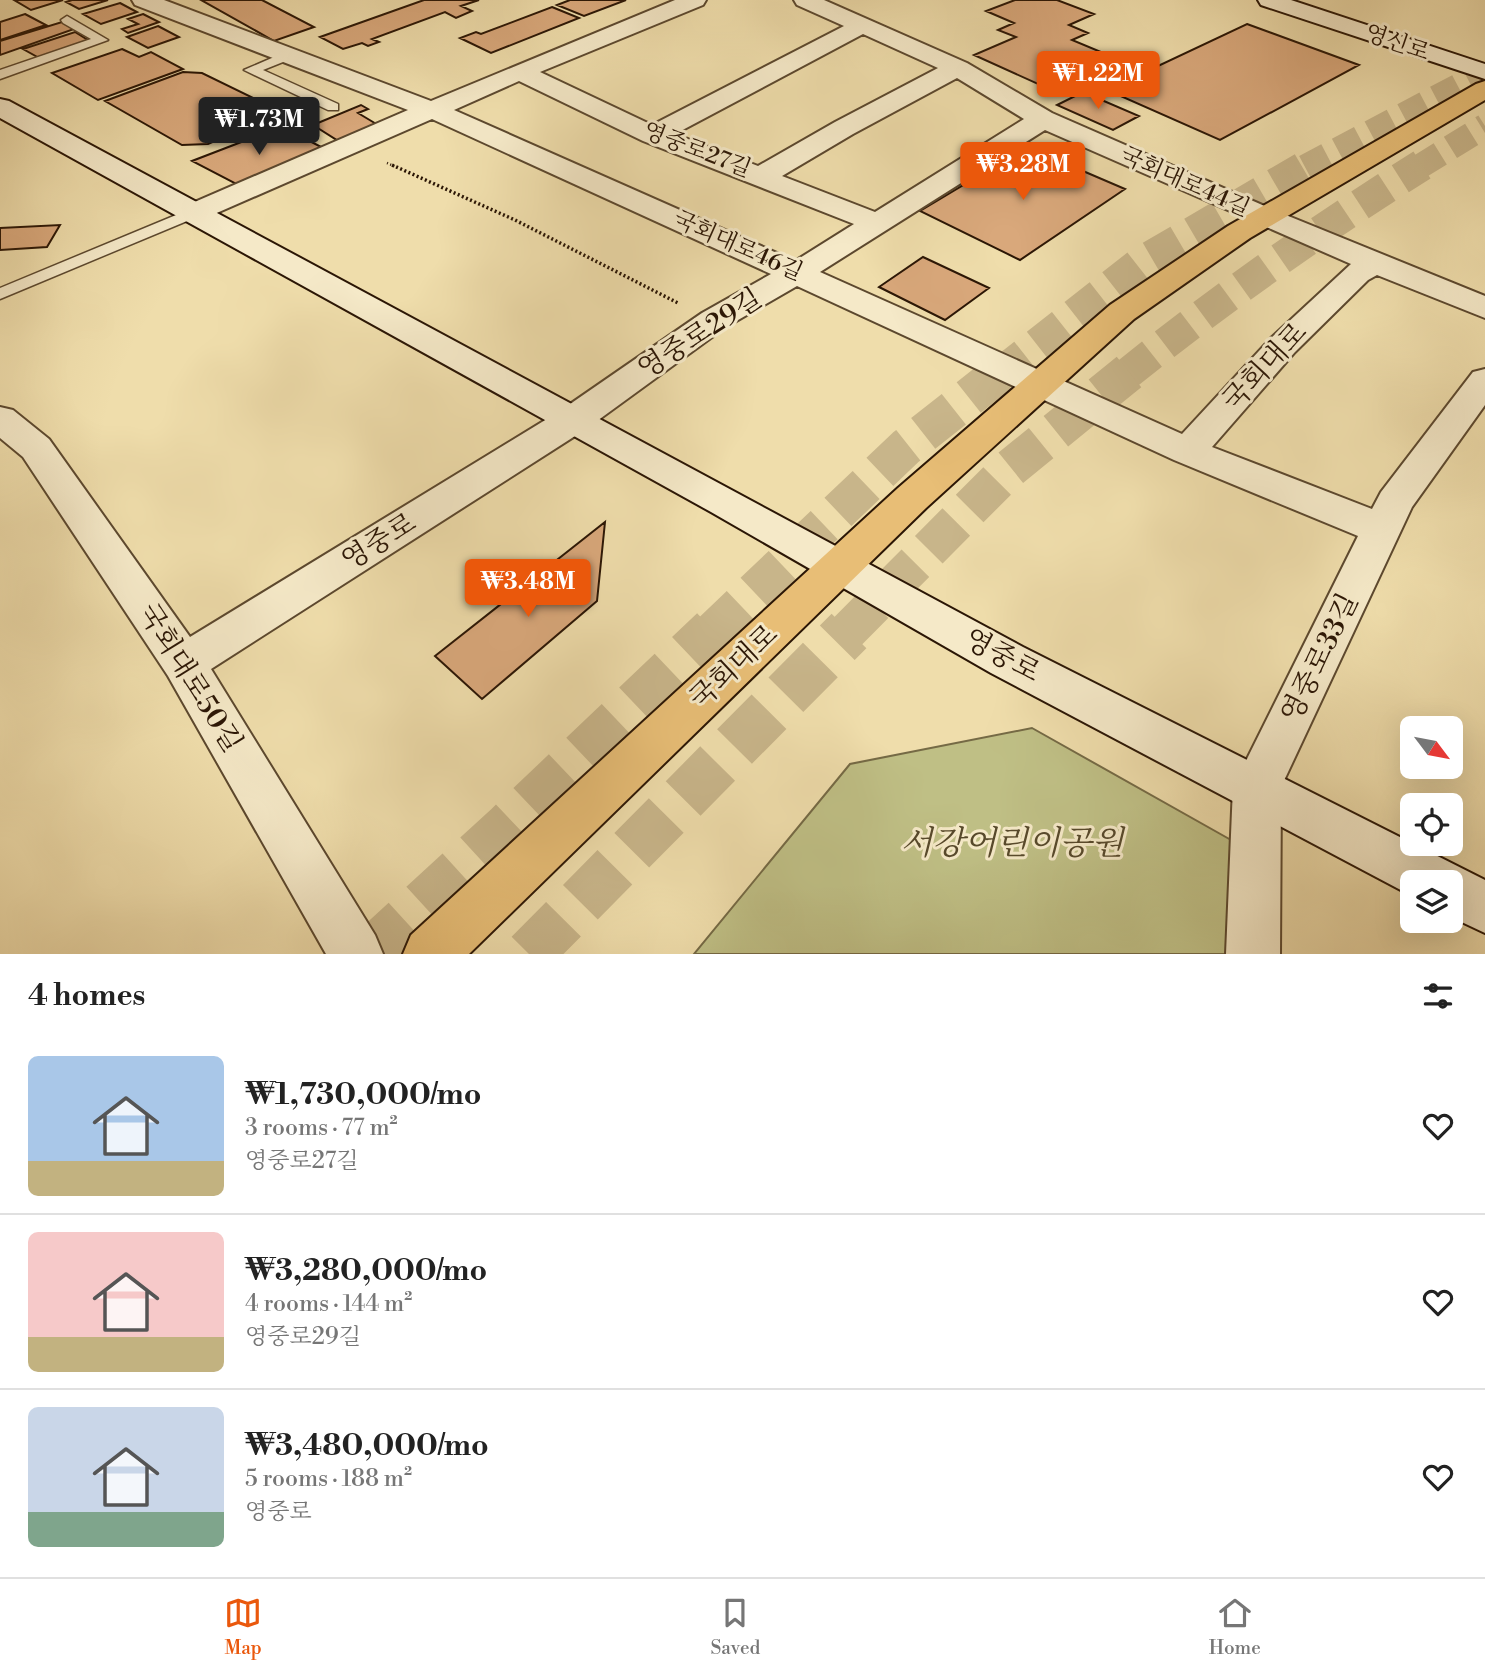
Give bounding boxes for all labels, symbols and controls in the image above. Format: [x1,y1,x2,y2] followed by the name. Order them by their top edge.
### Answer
[1361,19,1433,67] street label: 영신로
[1041,52,1155,111] pin: ₩1.22M
[1053,60,1143,88] text: ₩1.22M
[202,97,316,157] pin: ₩1.73M
[215,106,303,134] text: ₩1.73M
[639,117,755,183] street label: 영중로27길
[1116,141,1254,223] street label: 국회대로44길
[966,142,1080,202] pin: ₩3.28M
[976,151,1070,179] text: ₩3.28M
[669,205,807,287] street label: 국회대로46길
[631,281,769,387] street label: 영중로29길
[1215,315,1315,419] street label: 국회대로
[335,506,423,578] street label: 영중로
[471,560,585,619] pin: ₩3.48M
[481,568,575,596] text: ₩3.48M
[1274,588,1366,728] street label: 영중로33길
[130,597,250,759] street label: 국회대로50길
[682,617,786,717] street label: 국회대로
[958,621,1046,691] street label: 영중로
[1400,716,1463,779] north arrow
[1400,716,1463,933] map controls
[1400,793,1463,856] button: locate
[900,824,1126,865] park label: 서강어린이공원
[1400,870,1463,933] button: layers
[28,977,145,1015] text: 4 homes
[1419,977,1457,1015] icon: filters
[245,1076,482,1114] text: ₩1,730,000/mo
[84,1084,168,1168] icon: home
[1419,1107,1457,1145] icon: heart
[245,1114,398,1142] text: 3 rooms · 77 m²
[245,1147,358,1175] text: 영중로27길
[245,1252,487,1290] text: ₩3,280,000/mo
[84,1260,168,1344] icon: home
[1419,1283,1457,1321] icon: heart
[245,1290,412,1318] text: 4 rooms · 144 m²
[245,1323,361,1351] text: 영중로29길
[245,1427,489,1465] text: ₩3,480,000/mo
[84,1435,168,1519] icon: home
[1419,1458,1457,1496] icon: heart
[245,1465,412,1493] text: 5 rooms · 188 m²
[245,1498,312,1526] text: 영중로
[224,1594,262,1660] tab: Map
[710,1594,760,1660] tab: Saved
[1209,1594,1261,1660] tab: Home

